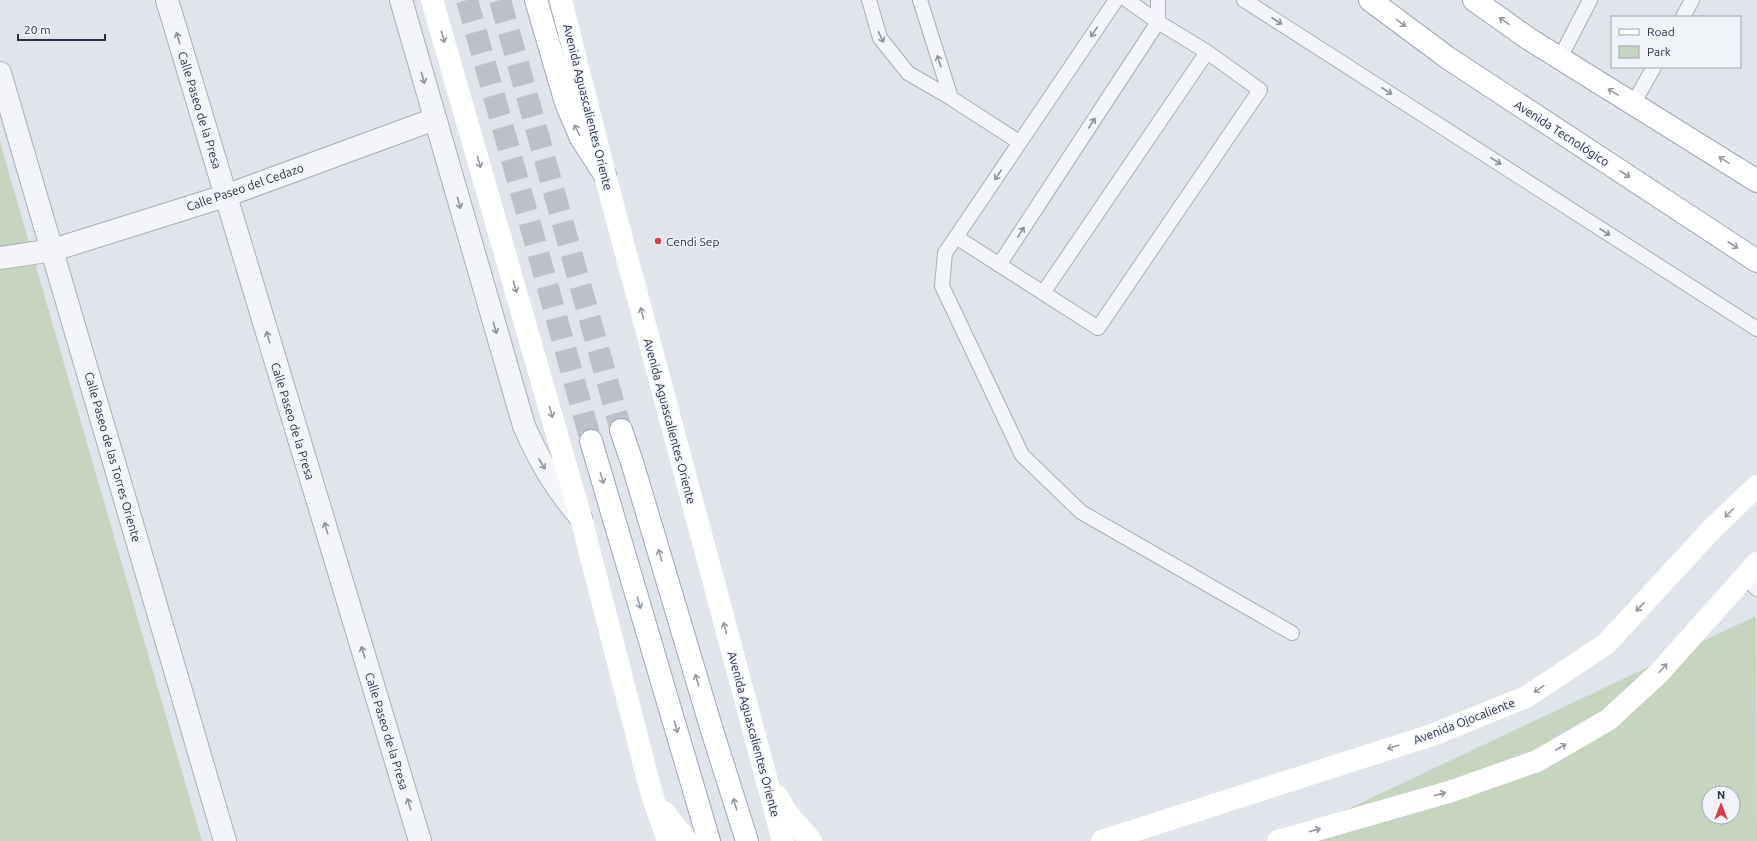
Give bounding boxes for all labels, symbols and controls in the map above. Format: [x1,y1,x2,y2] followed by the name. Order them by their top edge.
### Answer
[18,16,105,42] scale bar
[1611,16,1741,68] legend
[1271,17,1282,25] one-way arrow
[1499,17,1510,26] one-way arrow
[1395,19,1406,27] one-way arrow
[24,23,51,36] text: 20 m
[561,23,615,191] street label: Avenida Aguascalientes Oriente
[1647,25,1675,38] text: Road
[1090,26,1098,37] one-way arrow
[174,31,181,44] one-way arrow
[440,31,447,44] one-way arrow
[878,31,885,43] one-way arrow
[1647,45,1671,58] text: Park
[176,50,224,170] street label: Calle Paseo de la Presa
[935,54,942,67] one-way arrow
[420,71,427,84] one-way arrow
[1381,87,1392,95] one-way arrow
[1608,87,1619,96] one-way arrow
[1512,97,1612,169] street label: Avenida Tecnológico
[1088,118,1096,129] one-way arrow
[573,124,581,136] one-way arrow
[476,156,483,169] one-way arrow
[1718,156,1730,164] one-way arrow
[1490,158,1502,166] one-way arrow
[185,161,305,213] street label: Calle Paseo del Cedazo
[993,169,1002,180] one-way arrow
[1619,170,1630,178] one-way arrow
[456,196,463,209] one-way arrow
[1017,227,1025,238] one-way arrow
[1600,227,1611,236] one-way arrow
[666,235,719,248] place label: Cendi Sep
[653,236,663,246] marker: Cendi Sep
[1728,241,1739,250] one-way arrow
[512,281,519,294] one-way arrow
[637,306,645,319] one-way arrow
[492,321,499,334] one-way arrow
[264,330,271,343] one-way arrow
[642,337,698,505] street label: Avenida Aguascalientes Oriente
[269,361,317,481] street label: Calle Paseo de la Presa
[82,371,144,543] street label: Calle Paseo de las Torres Oriente
[548,405,555,418] one-way arrow
[538,458,546,470] one-way arrow
[599,471,606,484] one-way arrow
[1724,508,1734,518] one-way arrow
[322,522,329,535] one-way arrow
[656,549,663,562] one-way arrow
[636,596,643,609] one-way arrow
[1635,602,1644,612] one-way arrow
[721,621,729,634] one-way arrow
[359,646,366,659] one-way arrow
[726,650,782,818] street label: Avenida Aguascalientes Oriente
[1658,664,1667,674] one-way arrow
[363,671,411,791] street label: Calle Paseo de la Presa
[693,673,700,686] one-way arrow
[1534,685,1545,693] one-way arrow
[1411,696,1517,746] street label: Avenida Ojocaliente
[673,721,680,734] one-way arrow
[1555,743,1567,751] one-way arrow
[1387,744,1399,752] one-way arrow
[1701,785,1741,825] north arrow
[1717,789,1725,801] text: N
[1433,790,1446,797] one-way arrow
[405,797,412,810] one-way arrow
[731,797,738,810] one-way arrow
[1308,826,1321,833] one-way arrow

